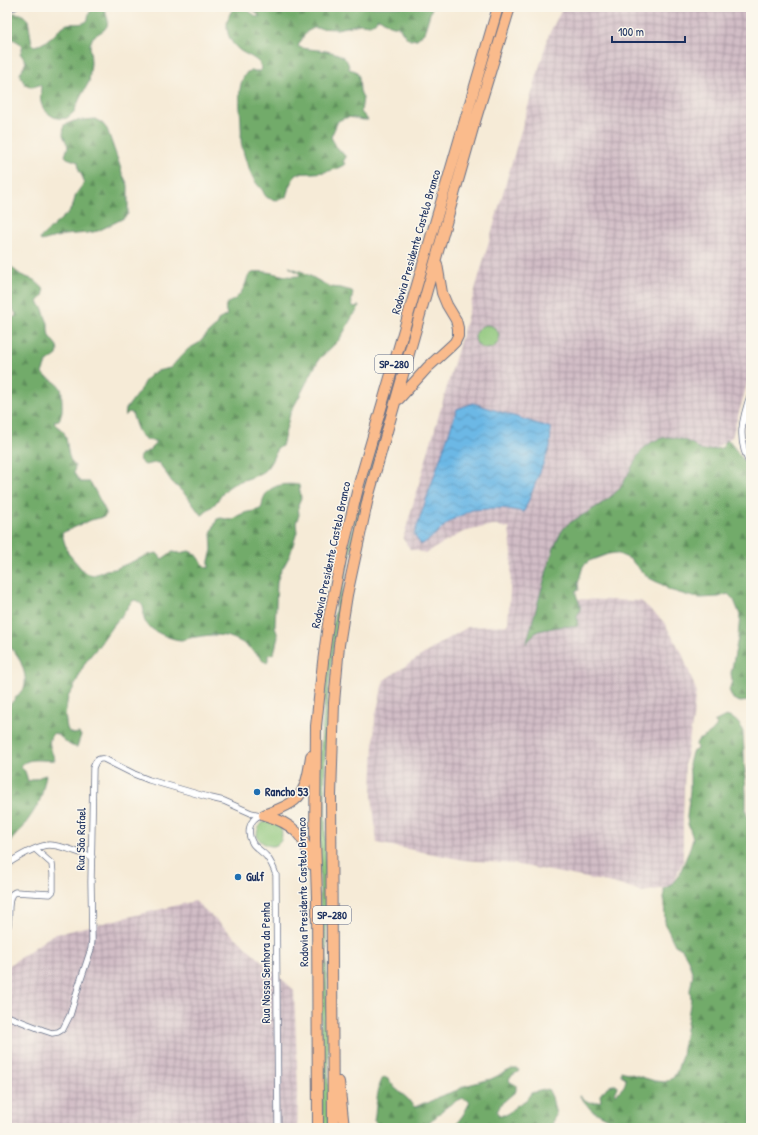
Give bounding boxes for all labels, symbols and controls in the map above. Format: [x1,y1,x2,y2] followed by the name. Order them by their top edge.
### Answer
[612,18,685,44] scale bar
[618,23,644,40] text: 100 m
[387,167,444,316] street label: Rodovia Presidente Castelo Branco
[375,355,413,373] road number: SP-280
[307,480,354,630] street label: Rodovia Presidente Castelo Branco
[265,783,309,800] place label: Rancho 53
[252,787,262,797] marker: Rancho 53
[71,807,90,870] street label: Rua São Rafael
[293,817,312,967] street label: Rodovia Presidente Castelo Branco
[246,868,265,885] place label: Gulf
[233,872,243,882] marker: Gulf
[257,902,274,1024] street label: Rua Nossa Senhora da Penha
[313,906,351,924] road number: SP-280

